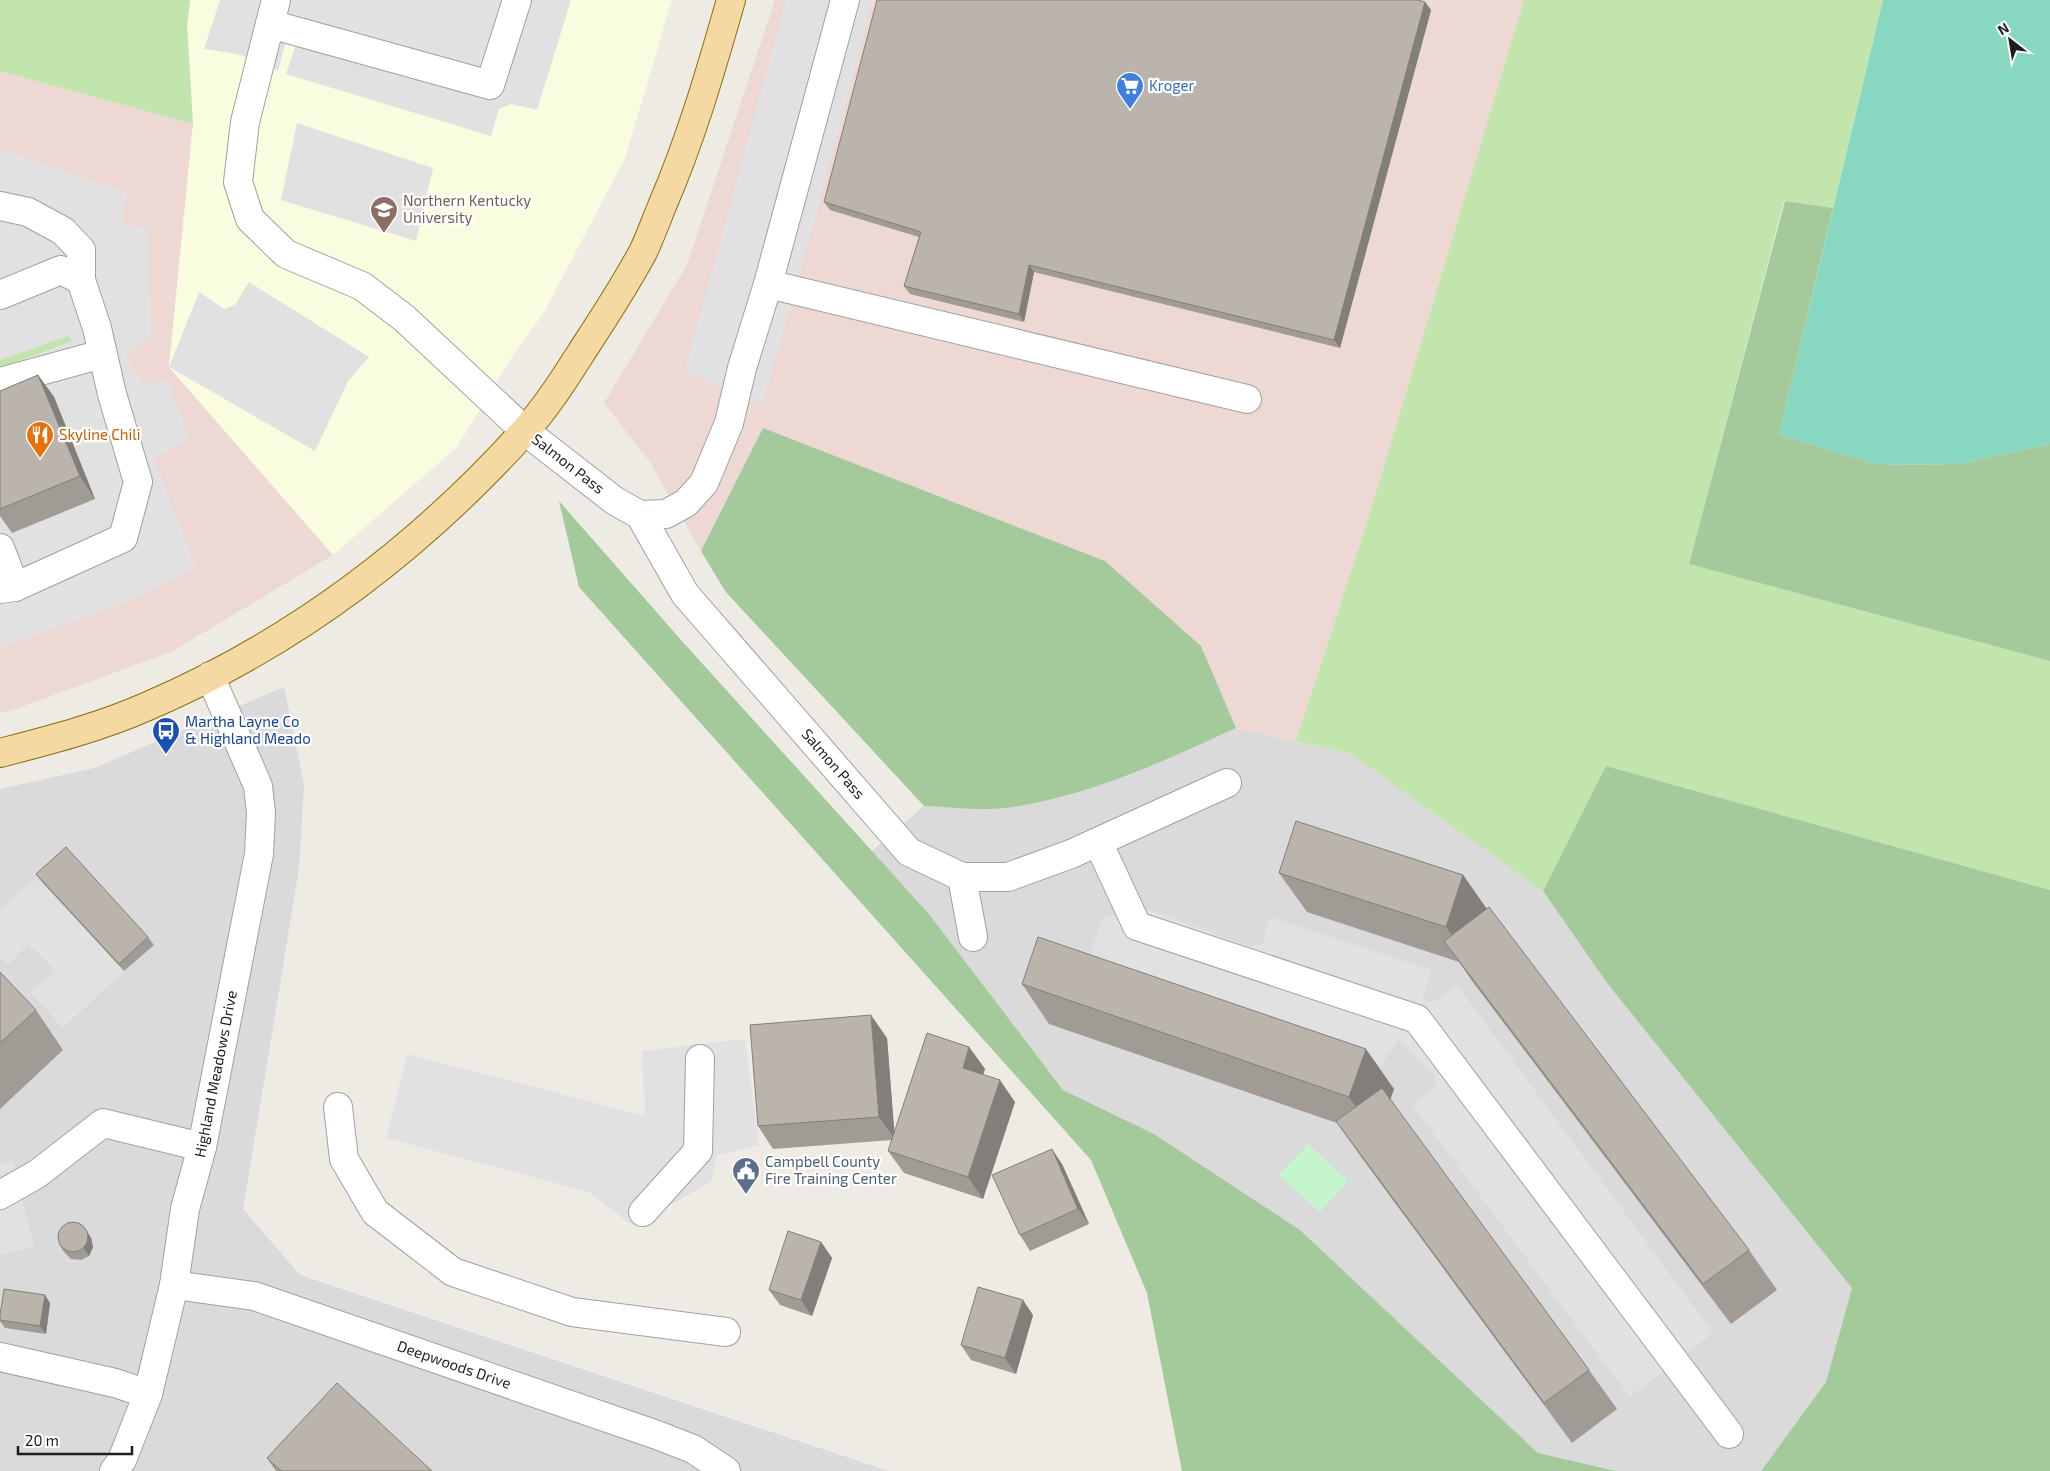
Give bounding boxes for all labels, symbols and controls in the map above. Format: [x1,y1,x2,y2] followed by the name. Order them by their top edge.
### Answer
[1985,15,2035,65] north arrow
[1994,19,2012,38] text: N
[1115,71,1145,110] supermarket icon: Kroger
[1149,76,1195,94] place label: Kroger
[403,191,531,226] place label: Northern Kentucky University
[369,195,399,234] school or university icon: Northern Kentucky University
[25,420,55,459] restaurant icon: Skyline Chili
[59,425,140,443] place label: Skyline Chili
[529,429,608,497] street label: Salmon Pass
[185,712,311,747] place label: Martha Layne Co & Highland Meado
[151,716,181,755] bus stop icon: Martha Layne Co & Highland Meado
[798,725,869,802] street label: Salmon Pass
[190,989,240,1159] street label: Highland Meadows Drive
[765,1152,897,1187] place label: Campbell County Fire Training Center
[731,1156,761,1195] public building icon: Campbell County Fire Training Center
[395,1336,514,1392] street label: Deepwoods Drive
[18,1424,131,1456] scale bar
[25,1431,59,1449] text: 20 m

